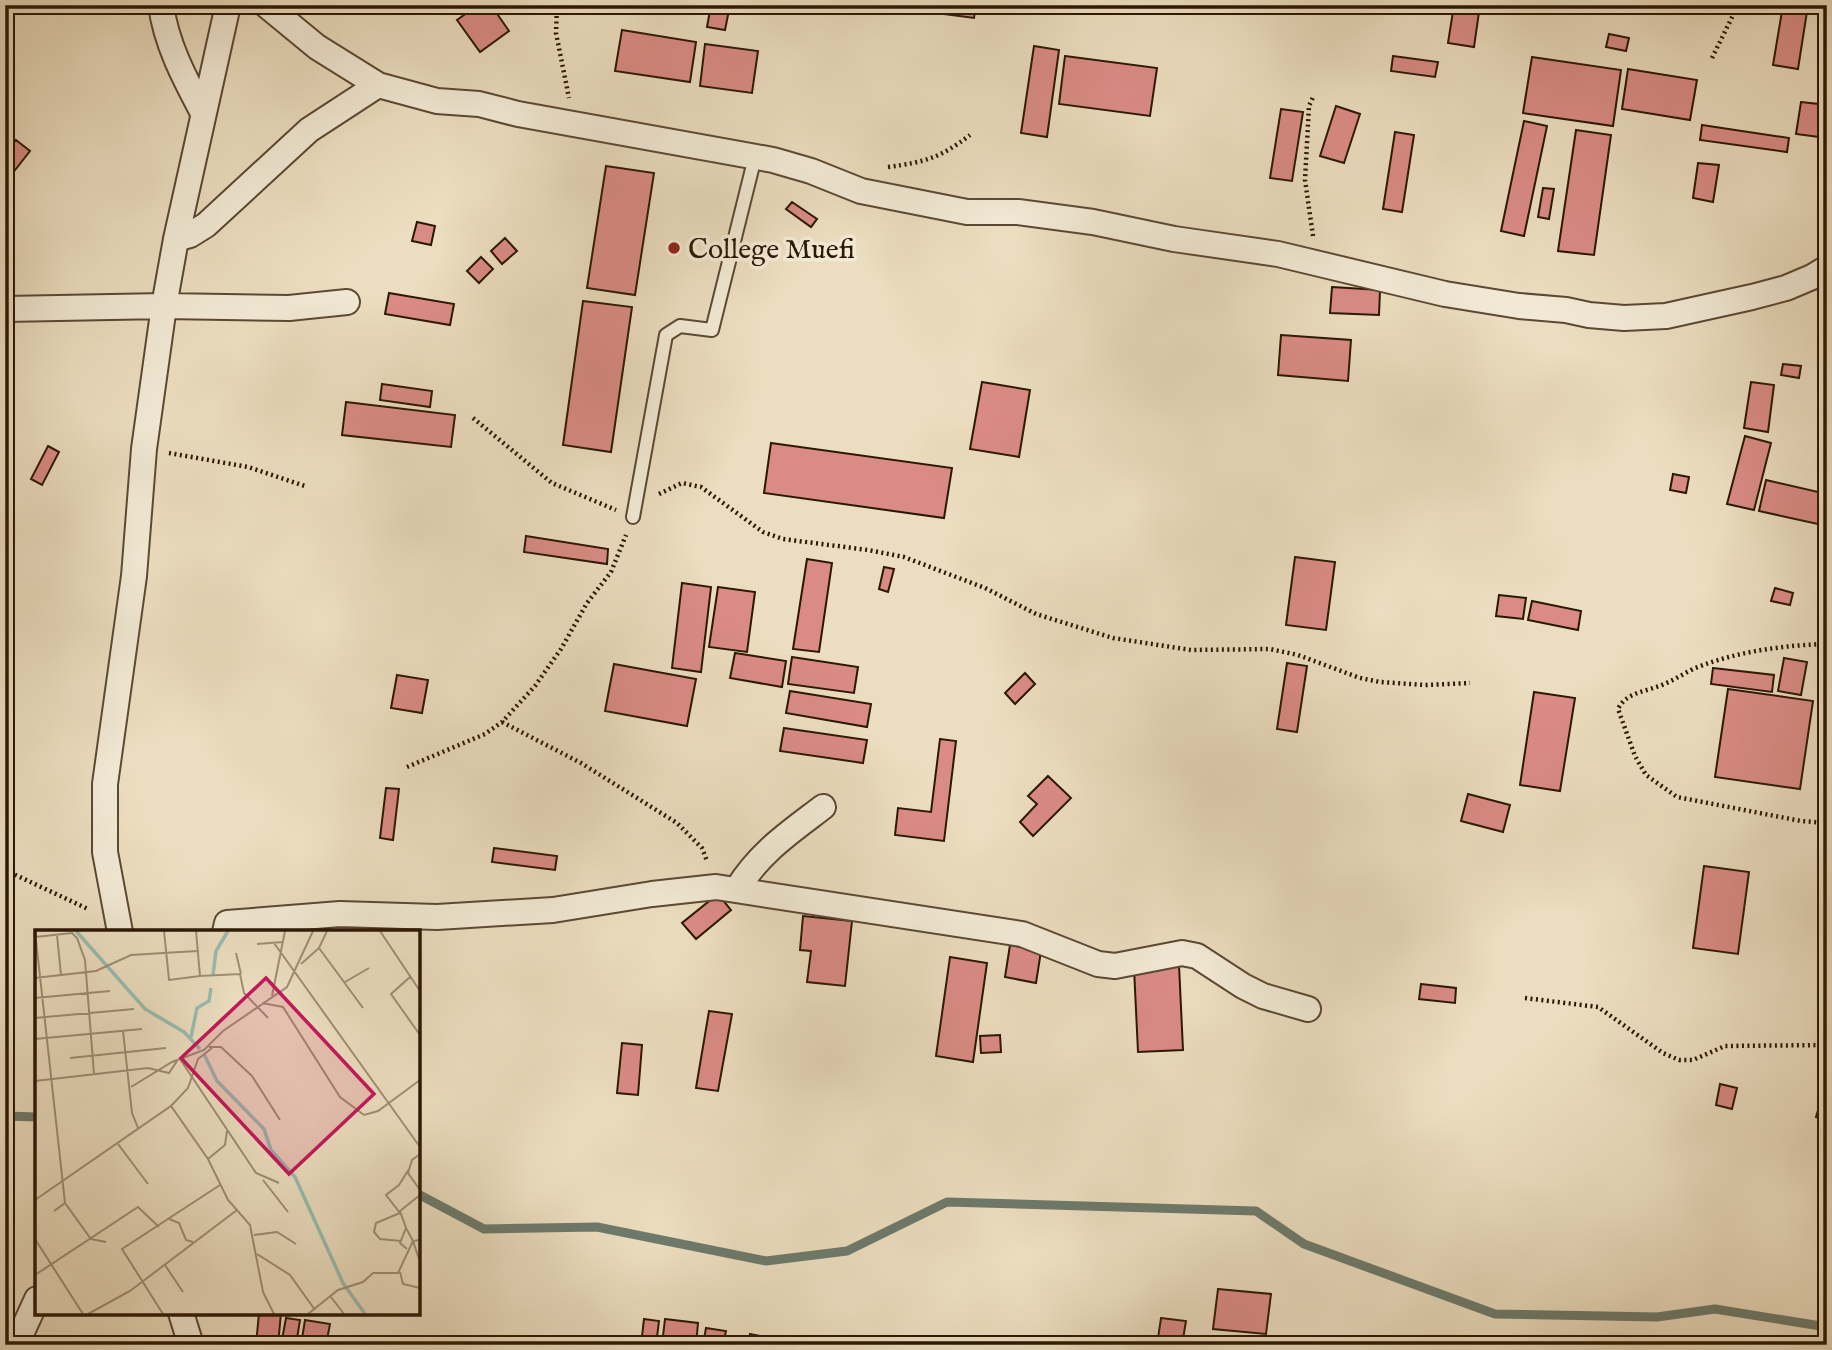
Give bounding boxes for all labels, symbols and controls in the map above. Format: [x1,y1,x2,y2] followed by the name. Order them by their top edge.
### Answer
[688,233,855,268] place label: College Muefi
[666,240,682,256] marker: College Muefi
[35,930,420,1315] inset map

